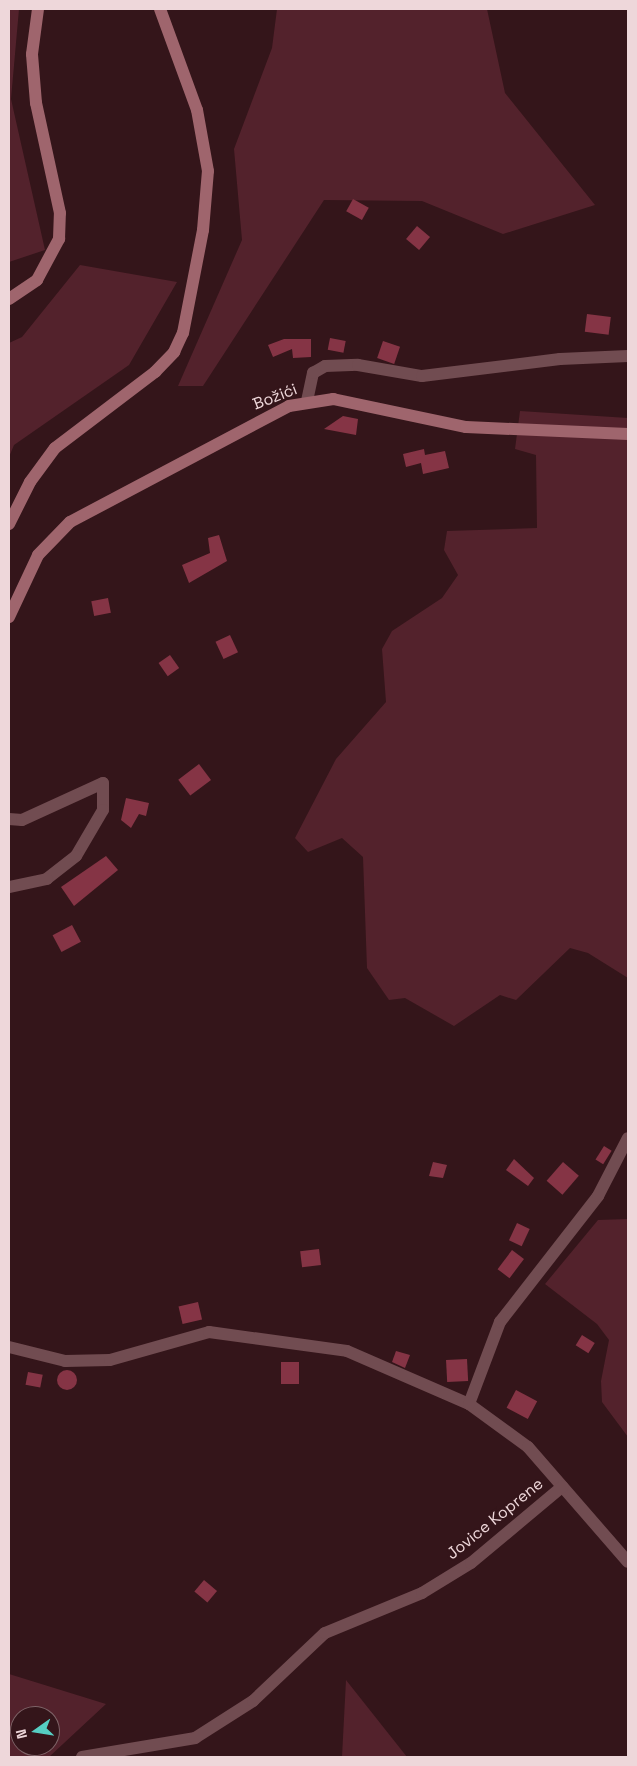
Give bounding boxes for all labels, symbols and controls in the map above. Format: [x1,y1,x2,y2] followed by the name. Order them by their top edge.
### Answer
[250,380,300,414] street label: Božići
[443,1474,547,1564] street label: Jovice Koprene
[10,1706,60,1756] north arrow
[12,1728,31,1741] text: N

